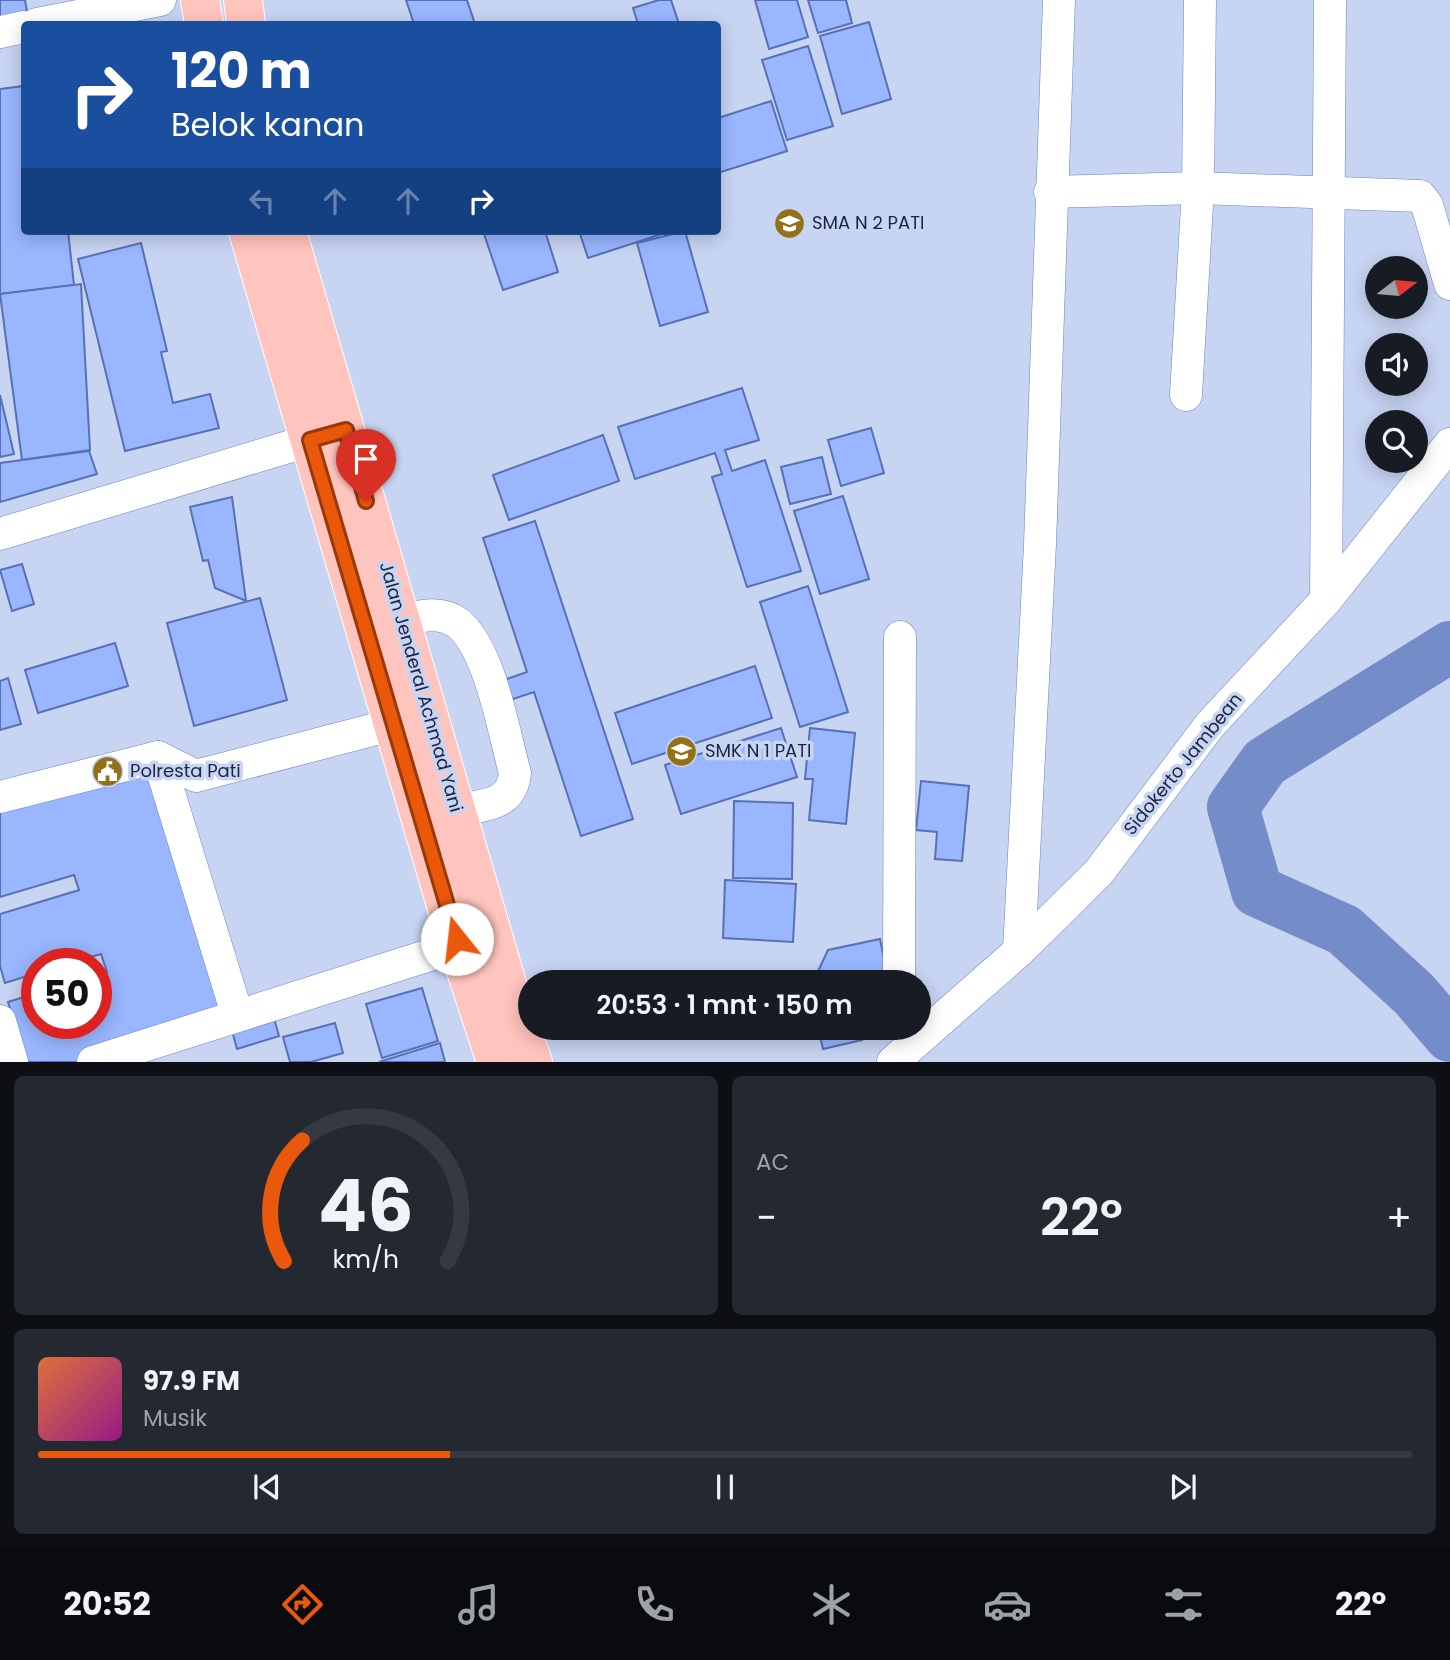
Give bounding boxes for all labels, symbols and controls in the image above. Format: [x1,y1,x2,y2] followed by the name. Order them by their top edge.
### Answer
[171,37,312,105] text: 120 m
[56,49,147,140] icon: right
[171,102,365,147] text: Belok kanan
[243,182,281,220] icon: left
[316,182,354,220] icon: ahead
[389,182,427,220] icon: ahead
[462,182,500,220] icon: right
[772,206,806,240] school or university icon: SMA N 2 PATI
[812,210,924,235] place label: SMA N 2 PATI
[1365,256,1428,318] north arrow
[1365,256,1428,473] map controls
[1365,333,1428,396] button: sound
[1365,410,1428,473] button: search
[336,429,396,501] pin
[347,440,385,478] icon: arrive
[374,559,469,815] street label: Jalan Jenderal Achmad Yani
[1118,687,1248,840] street label: Sidokerto Jambean
[665,734,699,768] school or university icon: SMK N 1 PATI
[705,738,811,763] place label: SMK N 1 PATI
[90,754,124,788] public building icon: Polresta Pati
[130,758,241,783] place label: Polresta Pati
[420,902,494,976] position arrow
[21,948,112,1039] speed limit sign: 50
[596,987,853,1023] text: 20:53 · 1 mnt · 150 m
[756,1146,789,1178] text: AC
[318,1156,414,1257] text: 46
[1040,1181,1123,1254] text: 22°
[756,1191,777,1244] text: −
[1386,1191,1412,1244] text: +
[333,1242,399,1277] text: km/h
[143,1363,240,1399] text: 97.9 FM
[143,1402,207,1434] text: Musik
[248,1468,286,1506] icon: previous
[706,1468,744,1506] icon: pause
[1164,1468,1202,1506] icon: next
[278,1580,327,1629] icon: directions
[454,1580,503,1629] icon: music
[630,1580,679,1629] icon: phone
[807,1580,856,1629] icon: climate
[983,1580,1032,1629] icon: car
[1159,1580,1208,1629] icon: filters
[64,1581,151,1626] text: 20:52
[1335,1581,1386,1626] text: 22°

